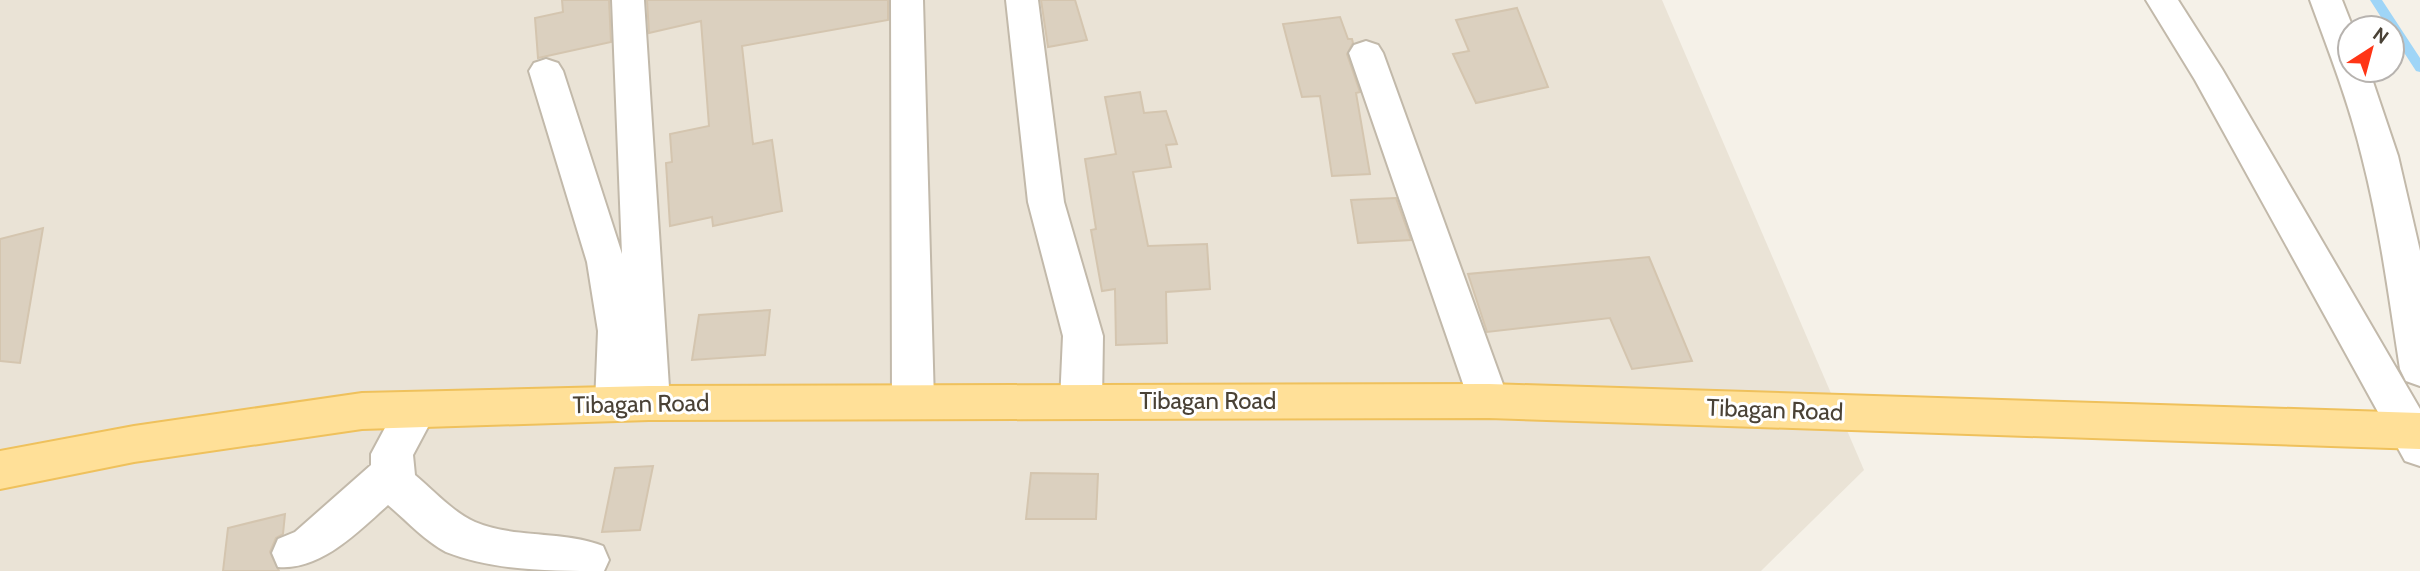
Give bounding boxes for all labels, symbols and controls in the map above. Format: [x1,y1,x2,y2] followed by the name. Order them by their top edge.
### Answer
[2336,14,2406,84] north arrow
[2369,22,2393,49] text: N
[1140,386,1276,415] street label: Tibagan Road
[572,388,710,419] street label: Tibagan Road
[1706,393,1844,426] street label: Tibagan Road

